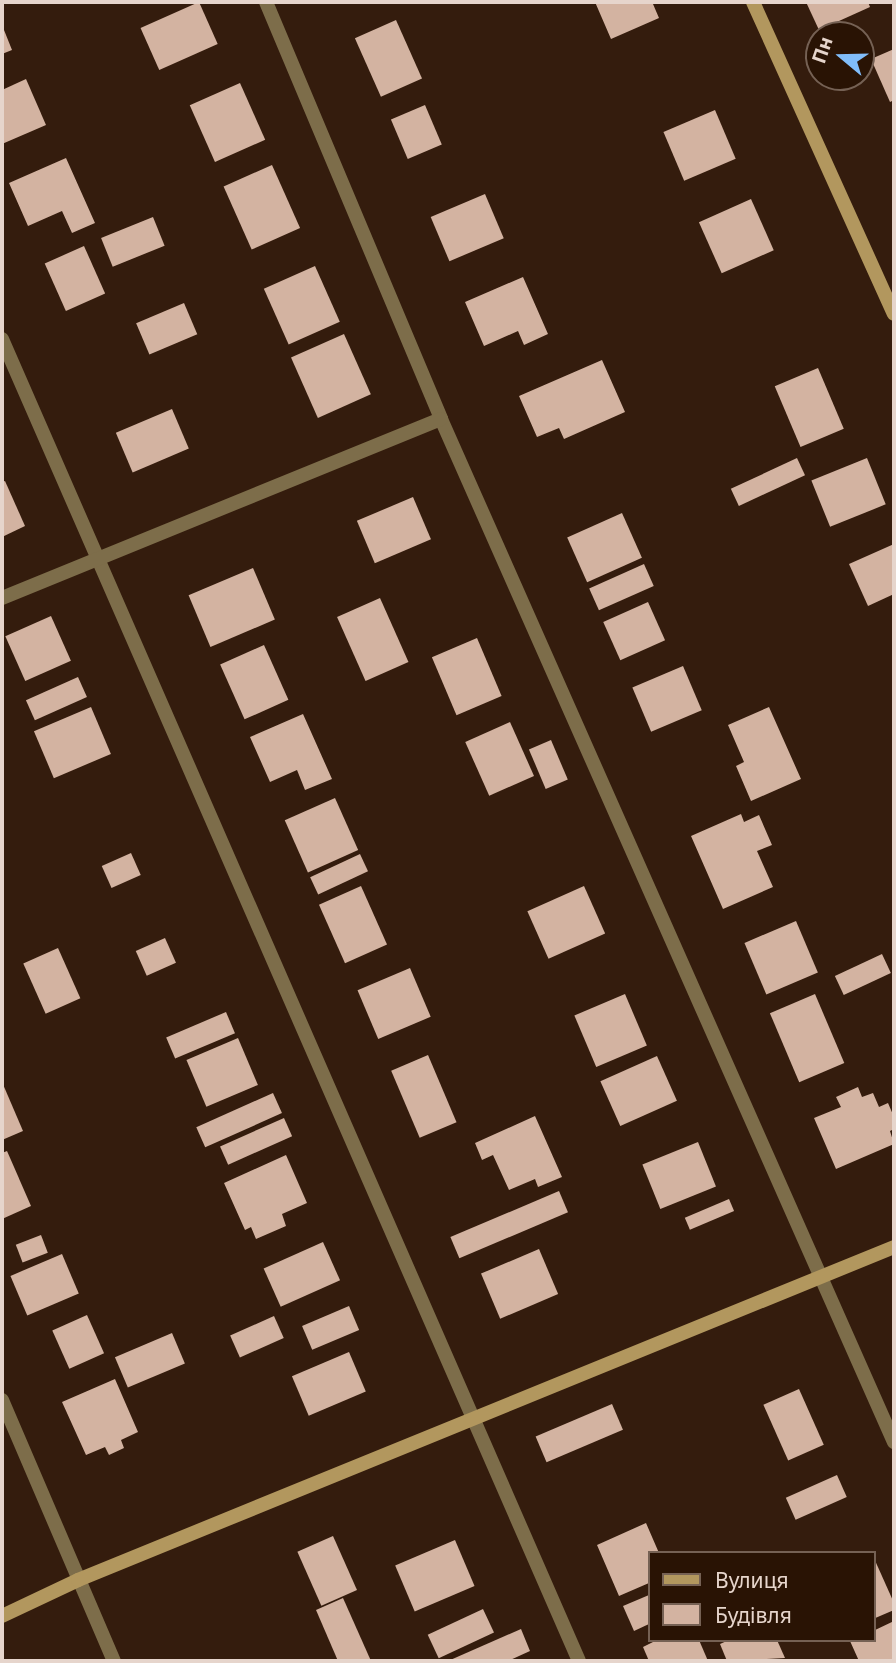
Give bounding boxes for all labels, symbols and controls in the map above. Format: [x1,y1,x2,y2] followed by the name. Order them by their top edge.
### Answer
[805,21,875,91] north arrow
[805,33,839,67] text: Пн
[648,1551,875,1642] legend
[715,1566,789,1594] text: Вулиця
[715,1601,792,1629] text: Будівля

